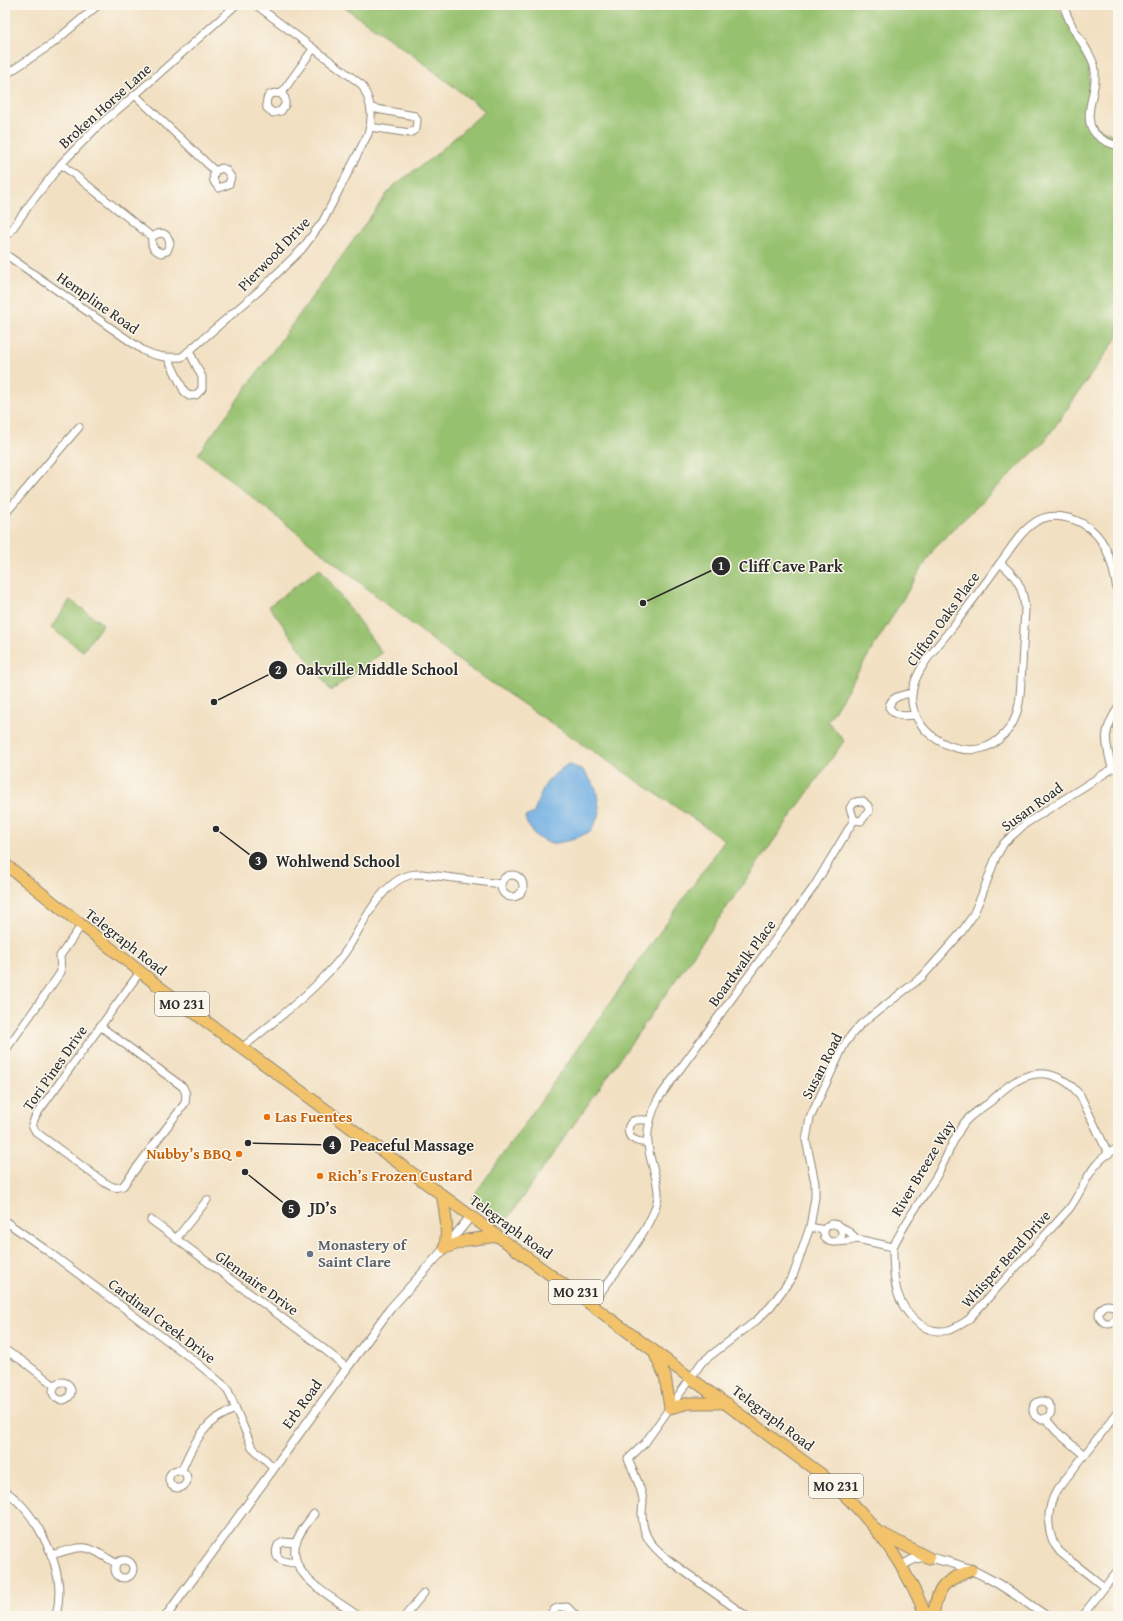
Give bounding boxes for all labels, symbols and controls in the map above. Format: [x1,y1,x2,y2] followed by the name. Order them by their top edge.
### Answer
[54,58,156,153] street label: Broken Horse Lane
[233,212,315,296] street label: Pierwood Drive
[53,266,144,339] street label: Hempline Road
[711,552,851,580] callout: Cliff Cave Park
[739,554,844,578] text: Cliff Cave Park
[718,557,724,574] text: 1
[901,567,984,670] street label: Clifton Oaks Place
[268,656,466,684] callout: Oakville Middle School
[296,657,458,681] text: Oakville Middle School
[275,661,281,678] text: 2
[997,777,1067,836] street label: Susan Road
[248,847,408,875] callout: Wohlwend School
[276,849,400,873] text: Wohlwend School
[255,852,261,869] text: 3
[81,903,171,980] street label: Telegraph Road
[703,915,780,1011] street label: Boardwalk Place
[155,992,209,1016] road number: MO 231
[17,1021,92,1115] street label: Tori Pines Drive
[796,1029,847,1102] street label: Susan Road
[275,1106,352,1127] place label: Las Fuentes
[262,1112,272,1122] marker: Las Fuentes
[886,1115,960,1220] street label: River Breeze Way
[322,1131,482,1159] callout: Peaceful Massage
[350,1133,474,1157] text: Peaceful Massage
[329,1136,335,1153] text: 4
[147,1143,233,1164] place label: Nubby’s BBQ
[234,1149,244,1159] marker: Nubby’s BBQ
[328,1165,473,1186] place label: Rich’s Frozen Custard
[315,1171,325,1181] marker: Rich’s Frozen Custard
[466,1189,557,1264] street label: Telegraph Road
[281,1195,345,1223] callout: JD’s
[306,1196,337,1220] text: JD’s
[288,1200,294,1217] text: 5
[956,1205,1055,1312] street label: Whisper Bend Drive
[318,1234,408,1272] place label: Monastery of Saint Clare
[211,1245,303,1320] street label: Glennaire Drive
[305,1249,315,1259] marker: Monastery of Saint Clare
[104,1273,220,1368] street label: Cardinal Creek Drive
[549,1280,603,1304] road number: MO 231
[277,1375,327,1433] street label: Erb Road
[728,1380,819,1455] street label: Telegraph Road
[809,1474,863,1498] road number: MO 231

